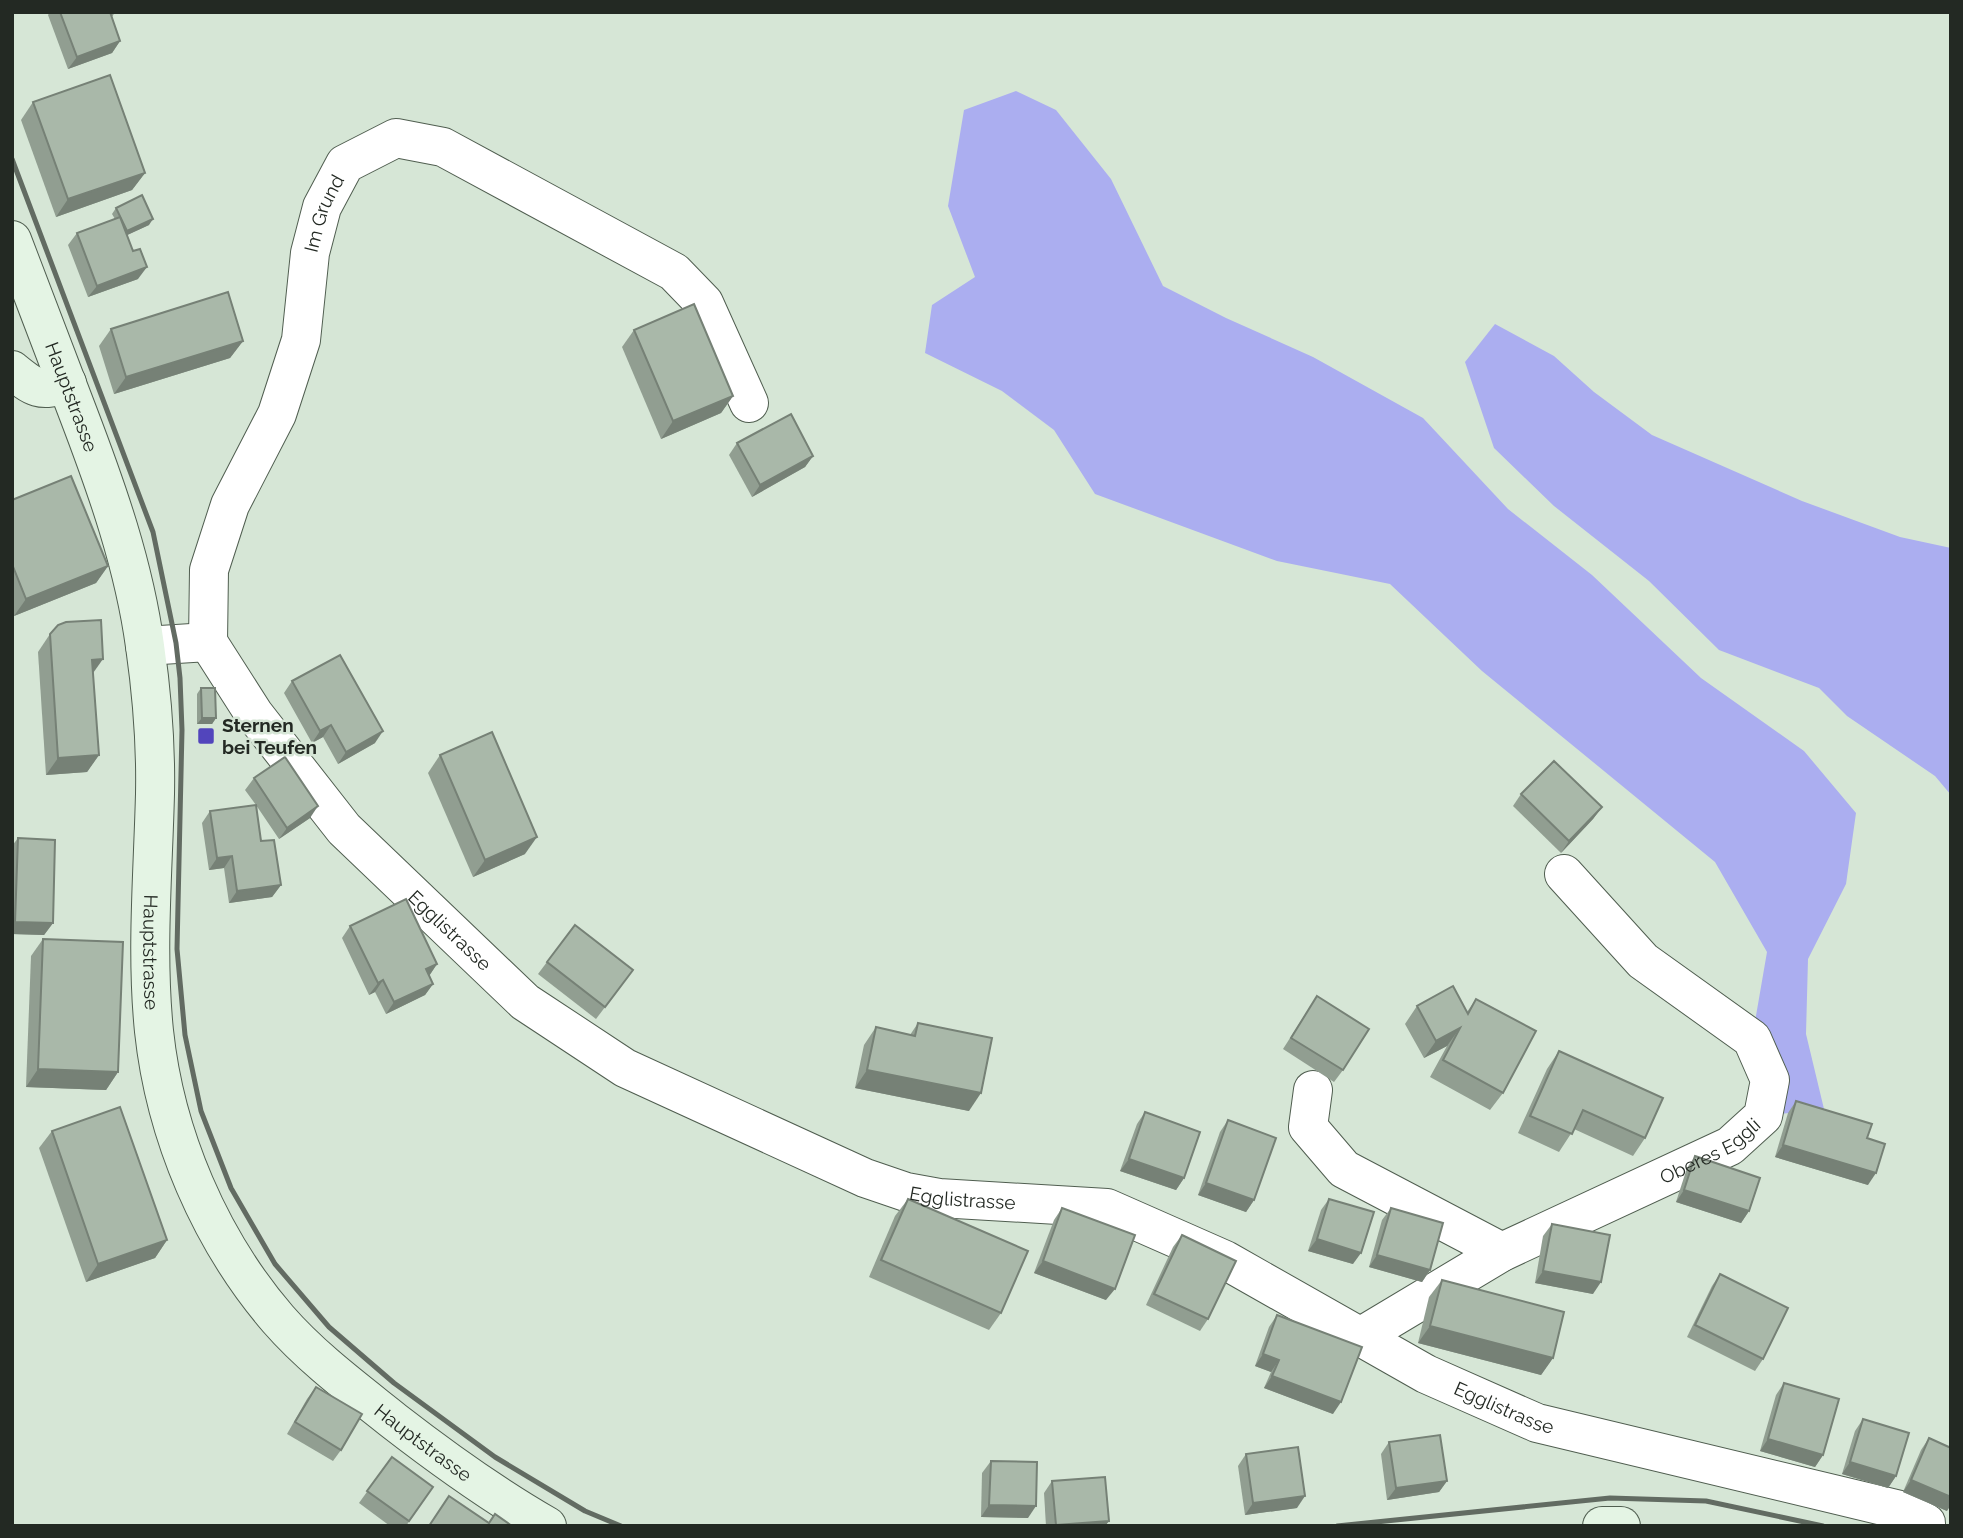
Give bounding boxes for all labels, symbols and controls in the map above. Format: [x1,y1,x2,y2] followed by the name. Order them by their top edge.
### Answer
[300,171,348,255] street label: Im Grund
[41,339,103,455] street label: Hauptstrasse
[222,714,317,758] place label: Sternen bei Teufen
[196,726,216,746] marker: Sternen bei Teufen
[404,886,496,975] street label: Egglistrasse
[139,894,163,1011] street label: Hauptstrasse
[1656,1113,1764,1188] street label: Oberes Eggli
[908,1182,1016,1214] street label: Egglistrasse
[1451,1377,1556,1438] street label: Egglistrasse
[370,1399,476,1486] street label: Hauptstrasse

